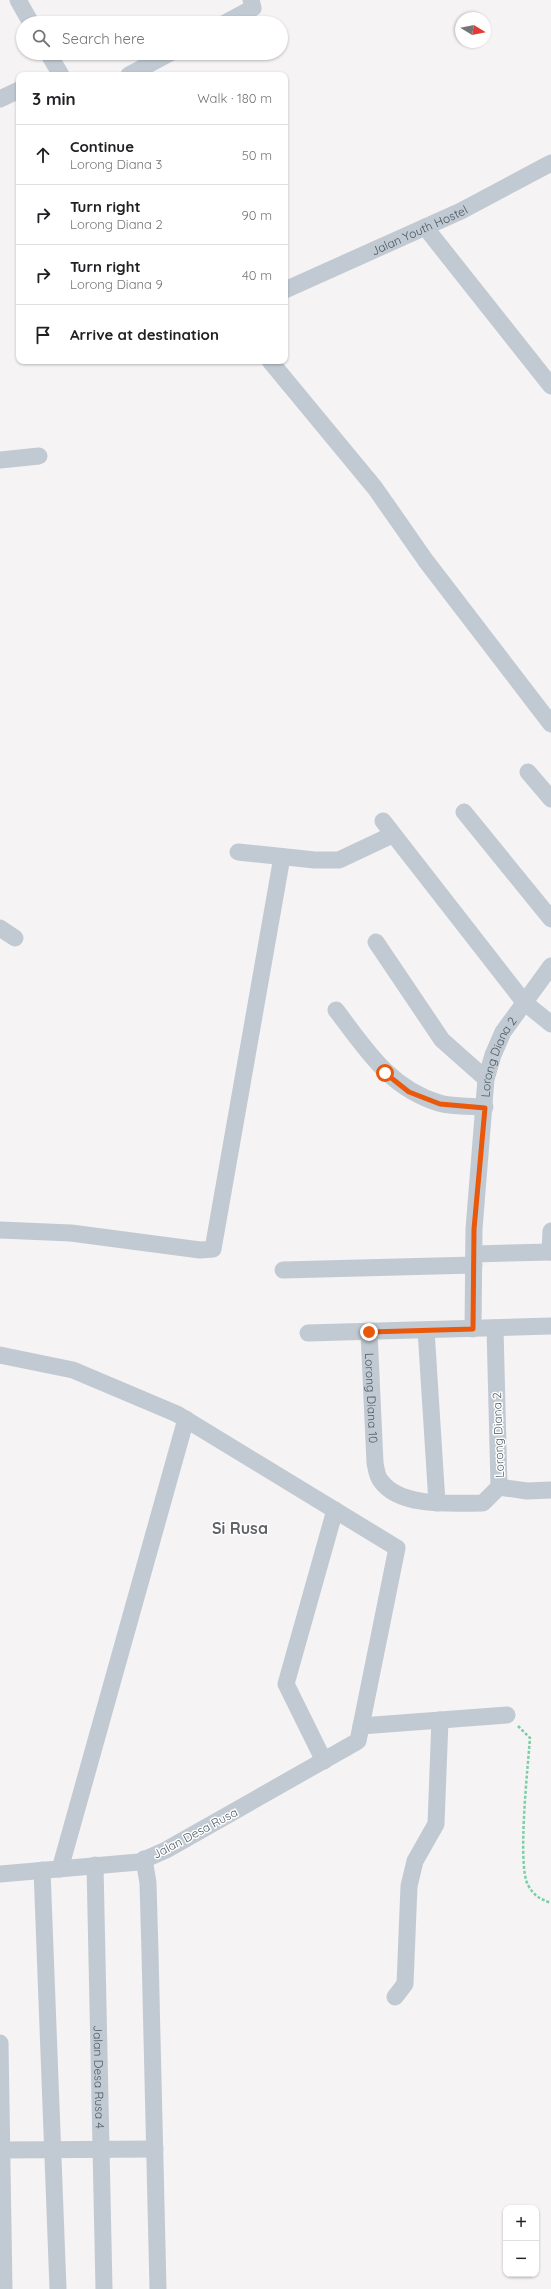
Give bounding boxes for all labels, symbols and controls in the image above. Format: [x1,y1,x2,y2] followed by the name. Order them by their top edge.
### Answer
[455,12,491,48] north arrow
[16,16,288,60] search box
[30,27,52,49] icon: search
[62,29,145,48] text: Search here
[32,88,76,109] text: 3 min
[197,90,272,106] text: Walk · 180 m
[70,137,134,156] text: Continue
[32,144,54,166] icon: ahead
[242,147,272,163] text: 50 m
[70,156,162,172] text: Lorong Diana 3
[70,197,141,216] text: Turn right
[369,202,470,258] street label: Jalan Youth Hostel
[32,204,54,226] icon: right
[242,207,272,223] text: 90 m
[70,216,163,232] text: Lorong Diana 2
[70,257,141,276] text: Turn right
[32,264,54,286] icon: right
[242,267,272,283] text: 40 m
[70,276,163,292] text: Lorong Diana 9
[32,324,54,346] icon: arrive
[70,325,219,344] text: Arrive at destination
[477,1013,519,1098] street label: Lorong Diana 2
[376,1064,394,1082] route start
[360,1323,378,1341] route end
[362,1352,382,1444] street label: Lorong Diana 10
[489,1392,507,1478] street label: Lorong Diana 2
[212,1518,268,1538] district label: Si Rusa
[150,1804,240,1862] street label: Jalan Desa Rusa
[91,2025,108,2129] street label: Jalan Desa Rusa 4
[503,2205,539,2277] map controls
[503,2205,539,2241] button: +
[503,2241,539,2277] button: −

